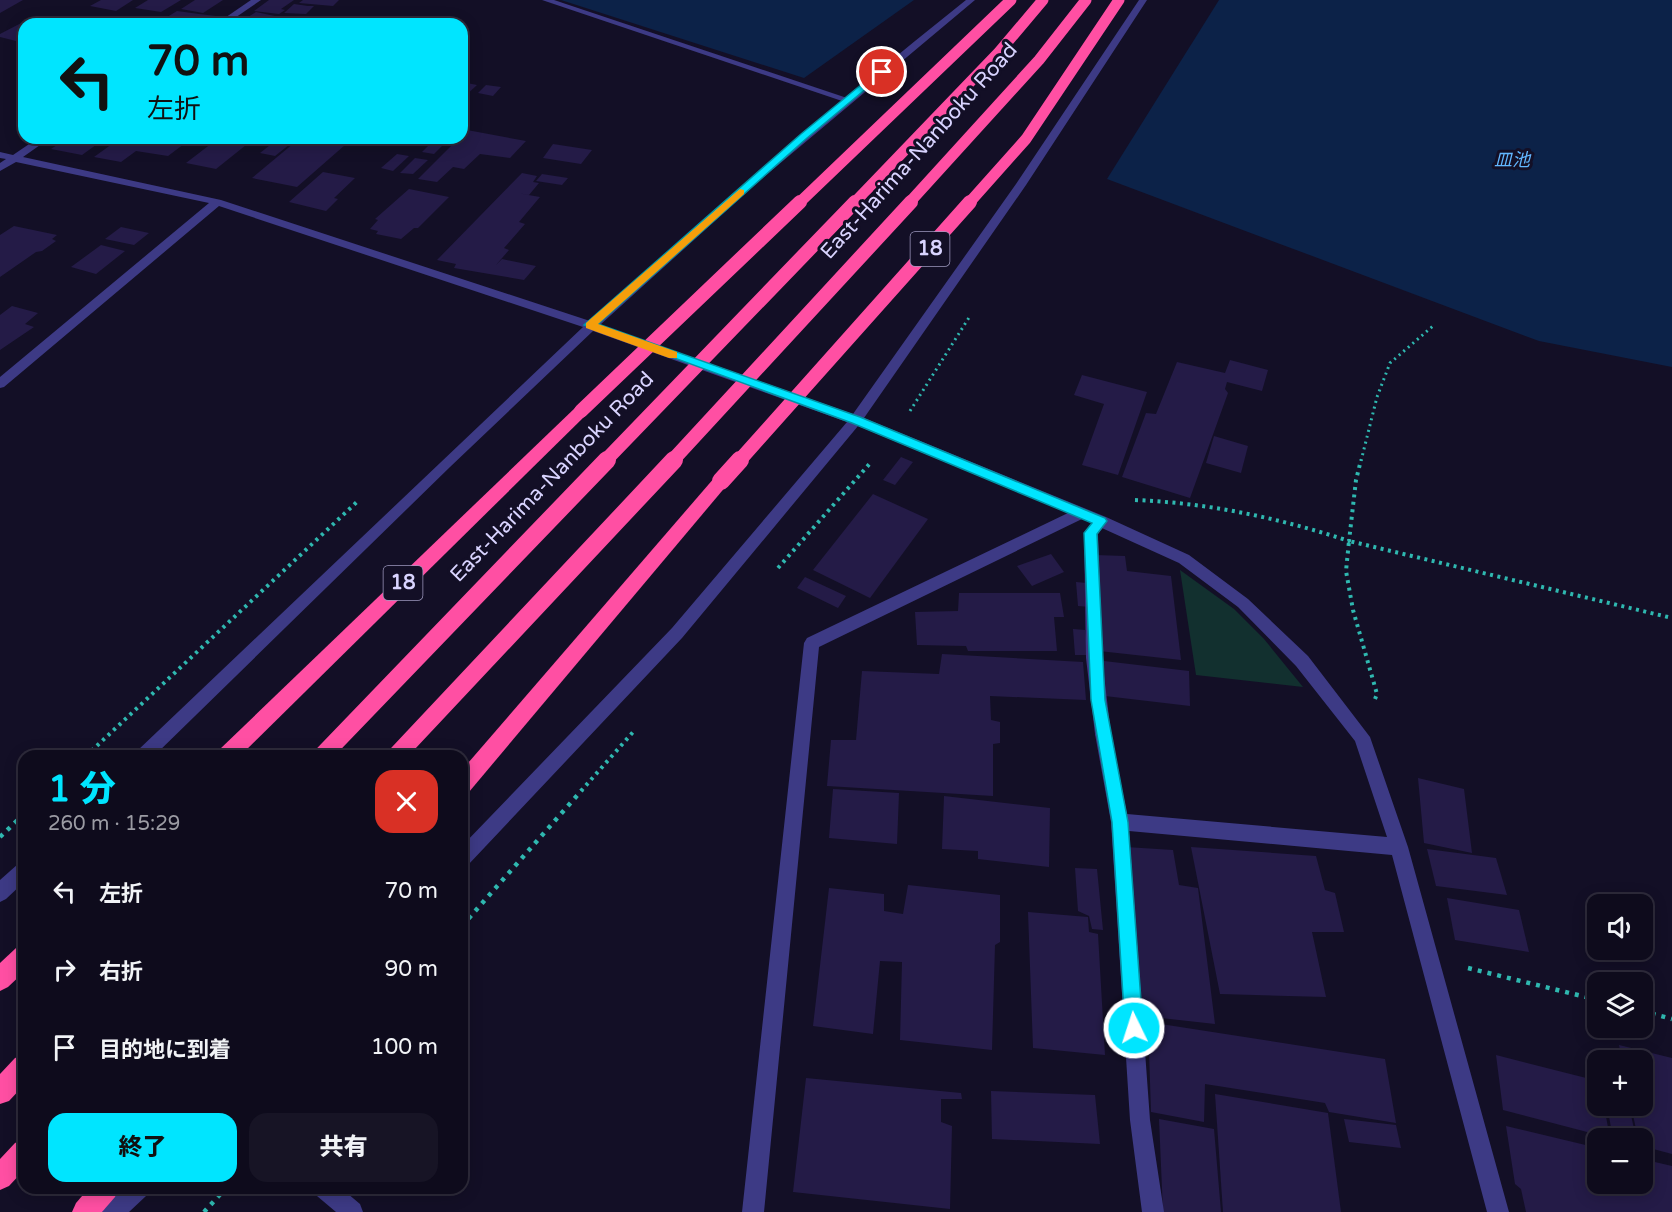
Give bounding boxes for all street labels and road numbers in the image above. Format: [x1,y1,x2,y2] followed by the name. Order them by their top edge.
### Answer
[815,38,1023,264] street label: East-Harima-Nanboku Road
[910,232,950,266] road number: 18
[445,367,659,587] street label: East-Harima-Nanboku Road
[384,566,422,600] road number: 18

